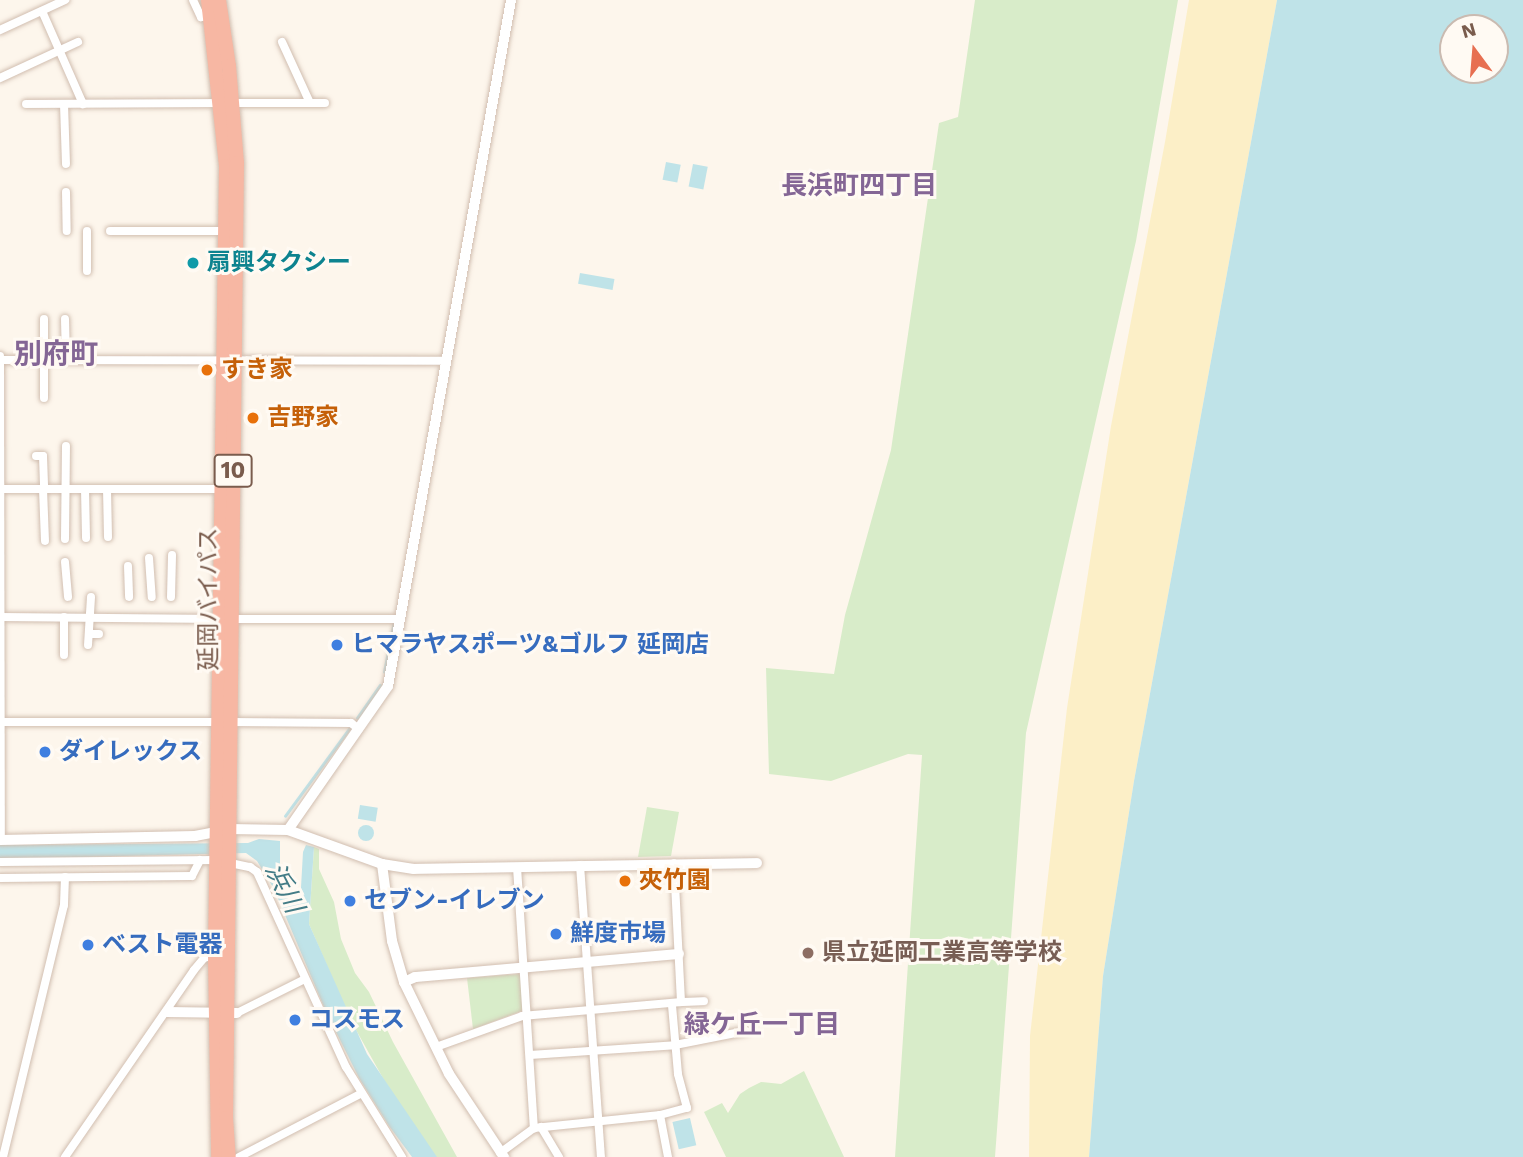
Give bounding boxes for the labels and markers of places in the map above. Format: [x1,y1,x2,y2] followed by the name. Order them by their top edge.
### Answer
[207,249,351,277] place label: 扇興タクシー
[185,255,201,271] marker: 扇興タクシー
[221,356,293,384] place label: すき家
[199,362,215,378] marker: すき家
[267,404,339,432] place label: 吉野家
[245,410,261,426] marker: 吉野家
[351,631,709,659] place label: ヒマラヤスポーツ&ゴルフ 延岡店
[329,637,345,653] marker: ヒマラヤスポーツ&ゴルフ 延岡店
[59,738,203,766] place label: ダイレックス
[37,744,53,760] marker: ダイレックス
[639,867,711,895] place label: 夾竹園
[617,873,633,889] marker: 夾竹園
[364,887,545,915] place label: セブン-イレブン
[342,893,358,909] marker: セブン-イレブン
[570,920,666,948] place label: 鮮度市場
[548,926,564,942] marker: 鮮度市場
[102,931,222,959] place label: ベスト電器
[80,937,96,953] marker: ベスト電器
[822,939,1062,967] place label: 県立延岡工業高等学校
[800,945,816,961] marker: 県立延岡工業高等学校
[309,1006,405,1034] place label: コスモス
[287,1012,303,1028] marker: コスモス

